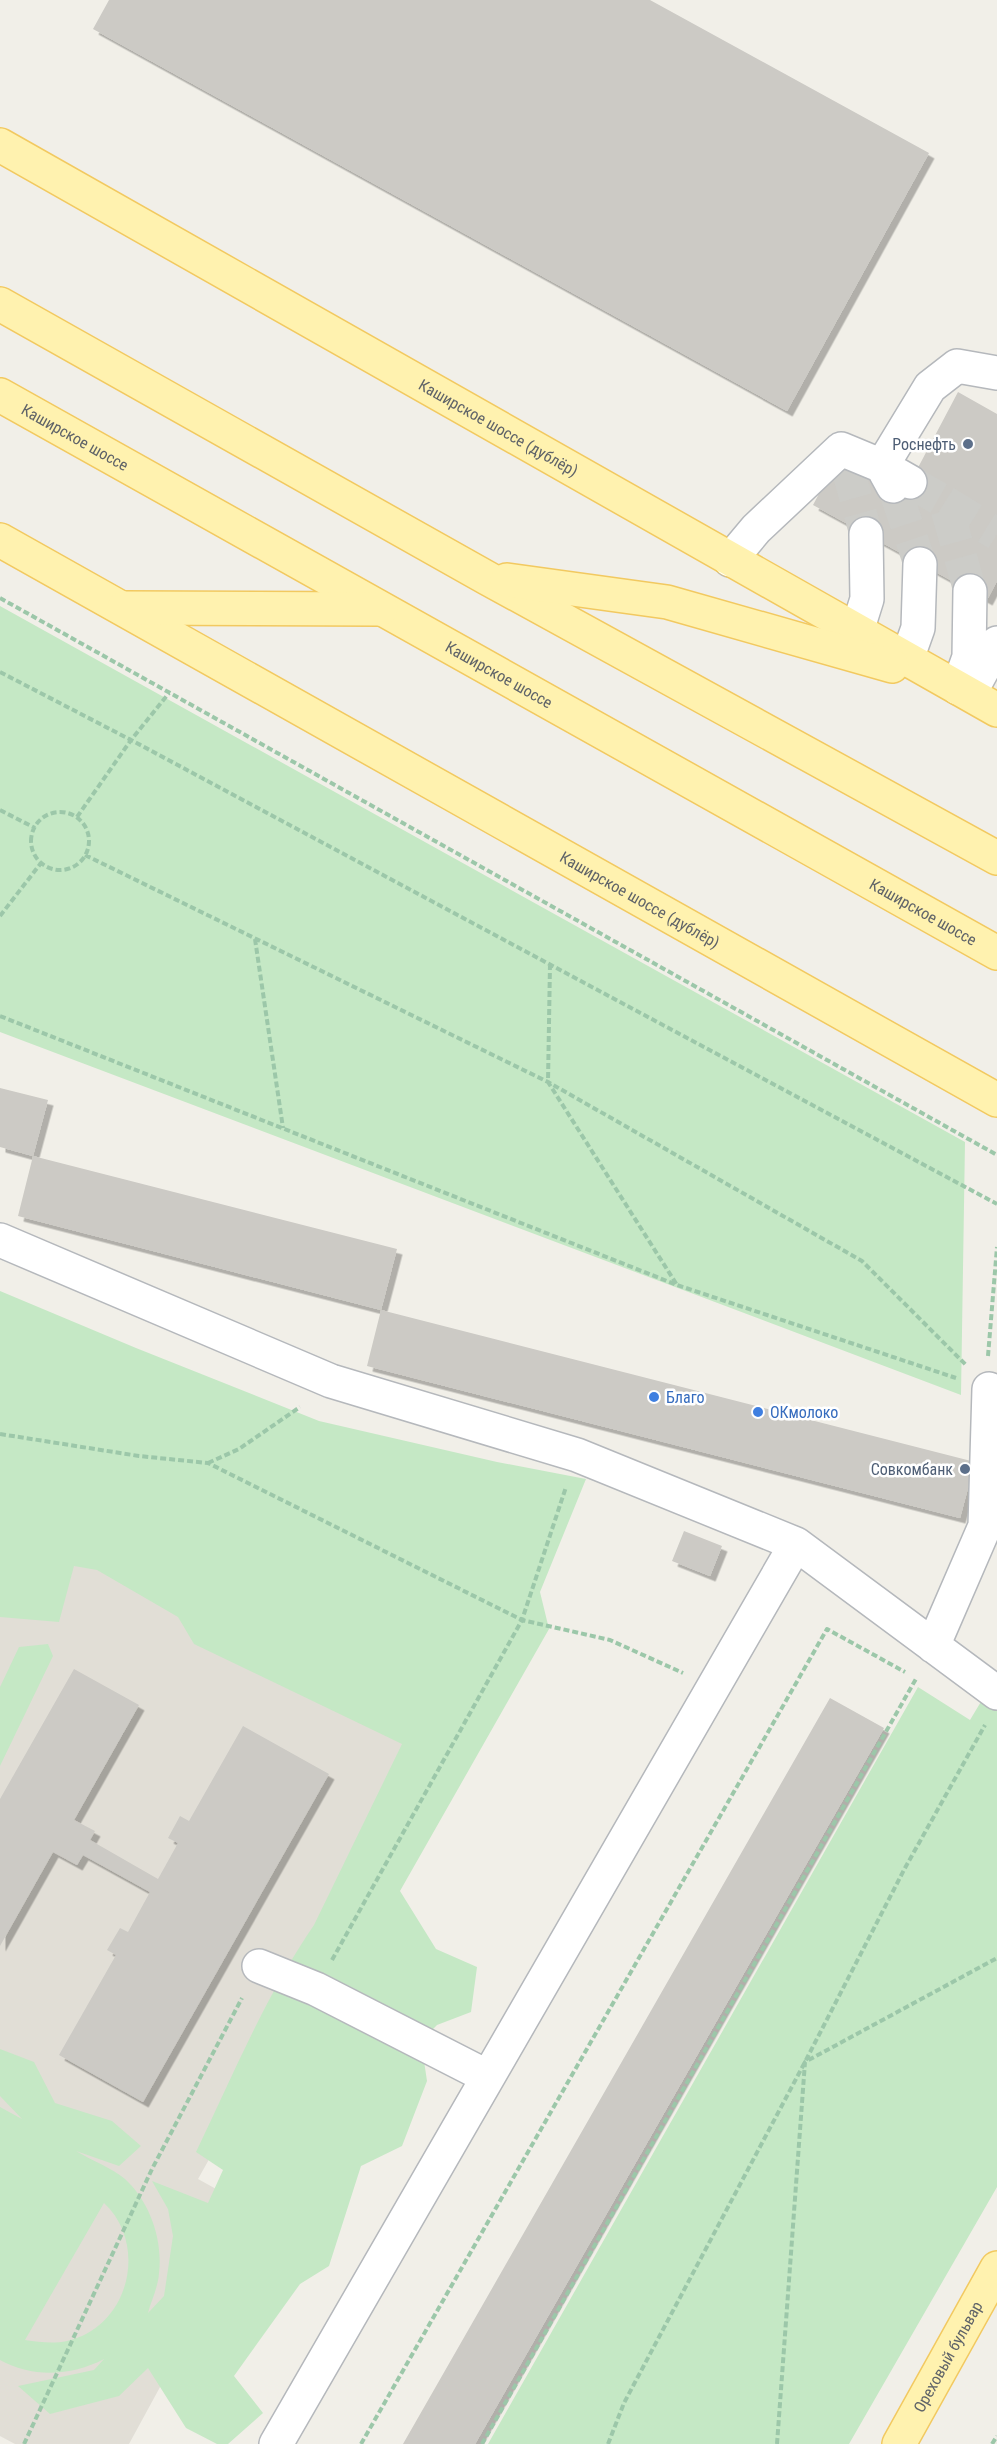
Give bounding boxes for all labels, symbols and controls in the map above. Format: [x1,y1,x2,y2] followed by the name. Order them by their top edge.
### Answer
[416,375,582,480] street label: Каширское шоссе (дублёр)
[18,399,132,475] street label: Каширское шоссе
[892,435,956,454] place label: Роснефть
[961,437,975,451] marker: Роснефть
[442,637,556,712] street label: Каширское шоссе
[557,847,723,952] street label: Каширское шоссе (дублёр)
[866,874,980,949] street label: Каширское шоссе
[666,1388,704,1407] place label: Благо
[647,1390,661,1404] marker: Благо
[770,1403,838,1422] place label: ОКмолоко
[751,1405,765,1419] marker: ОКмолоко
[871,1460,953,1479] place label: Совкомбанк
[958,1462,972,1476] marker: Совкомбанк
[909,2298,986,2416] street label: Ореховый бульвар

